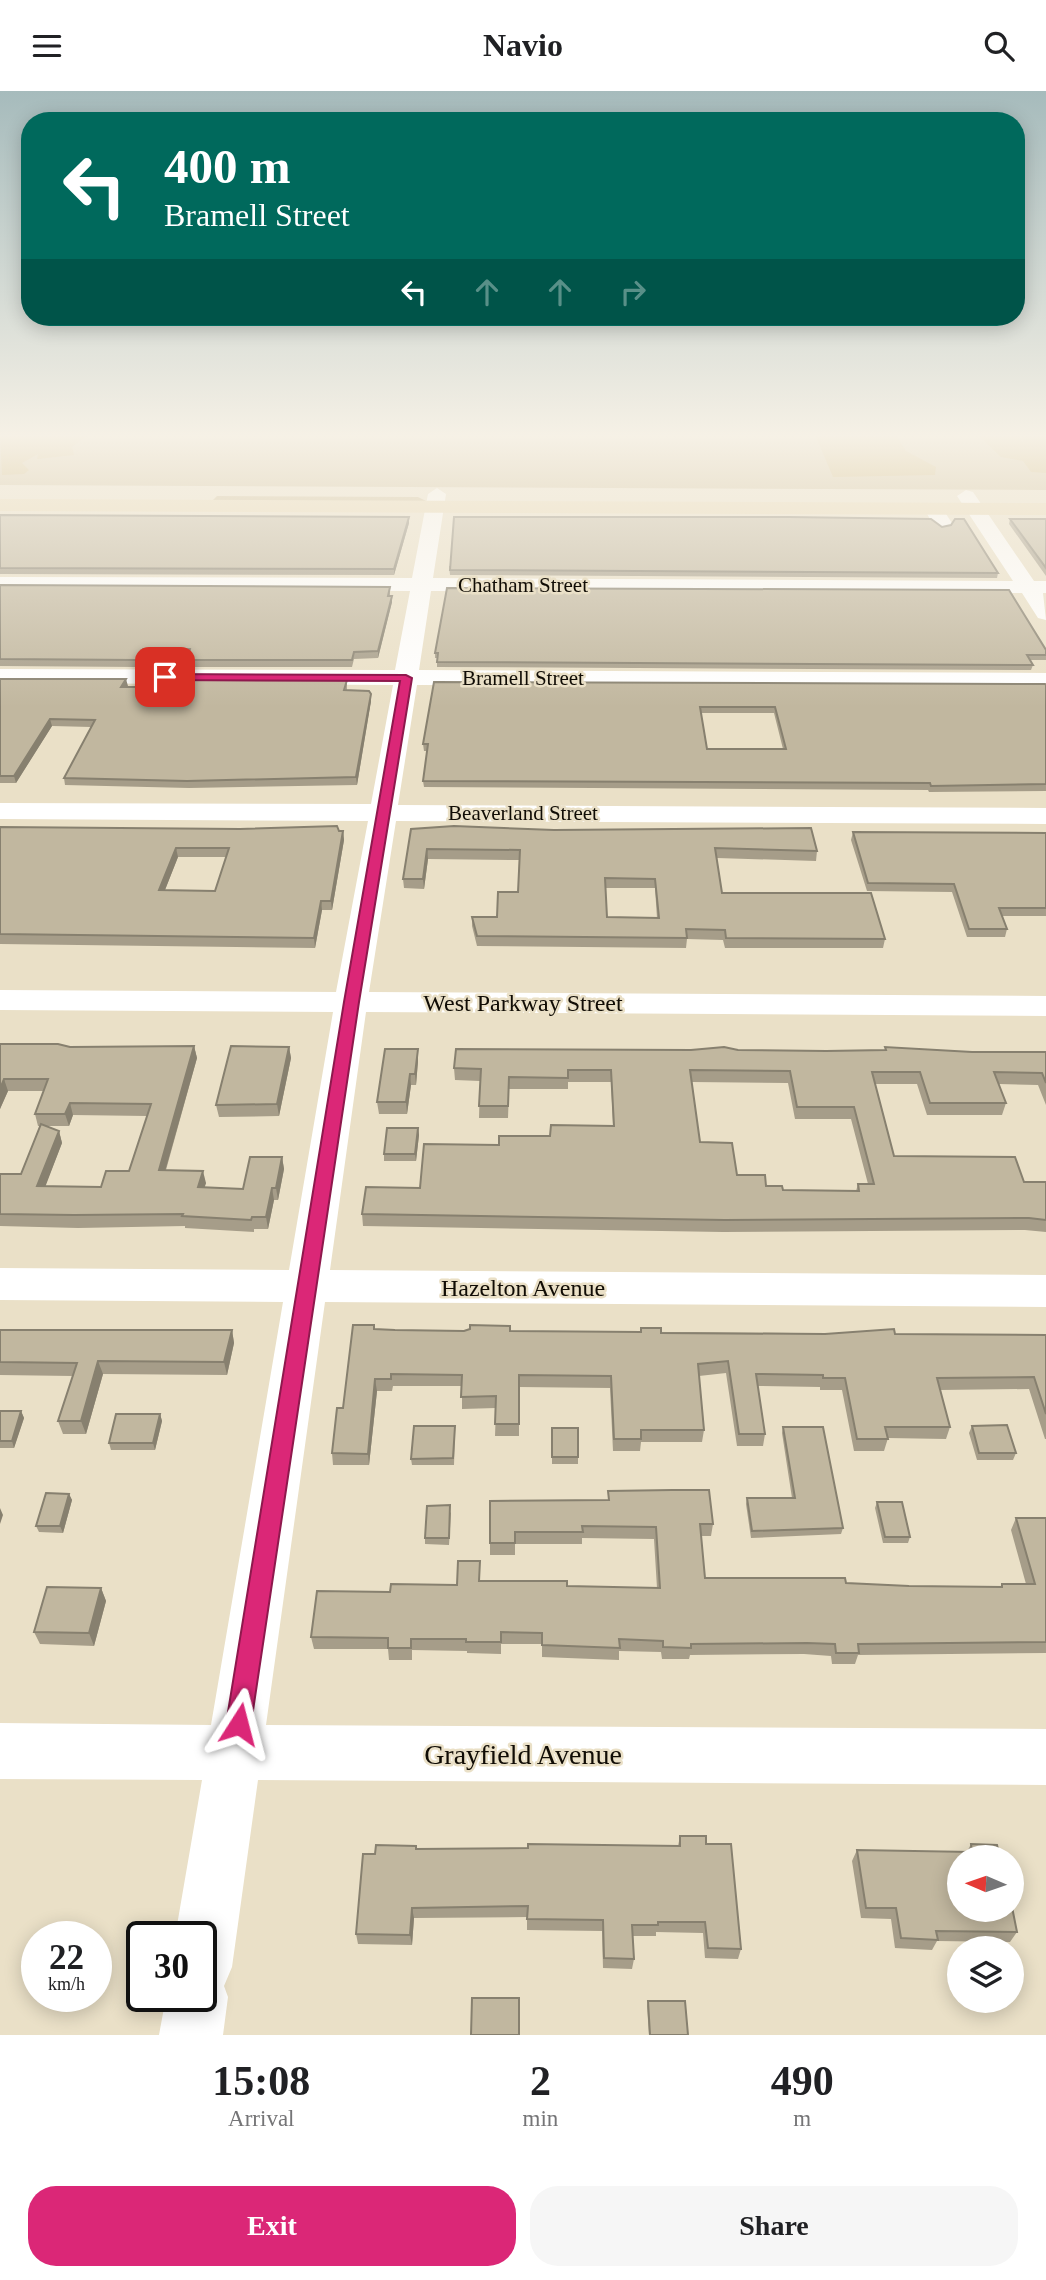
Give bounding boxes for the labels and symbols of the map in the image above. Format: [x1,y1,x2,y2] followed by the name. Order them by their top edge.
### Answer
[458,573,588,597] street label: Chatham Street
[135,647,195,707] pin
[462,666,584,690] street label: Bramell Street
[448,801,598,825] street label: Beaverland Street
[423,990,623,1016] street label: West Parkway Street
[441,1275,605,1301] street label: Hazelton Avenue
[202,1687,276,1761] position arrow
[424,1739,622,1770] street label: Grayfield Avenue
[947,1845,1024,1921] north arrow
[126,1921,217,2012] speed limit sign: 30

